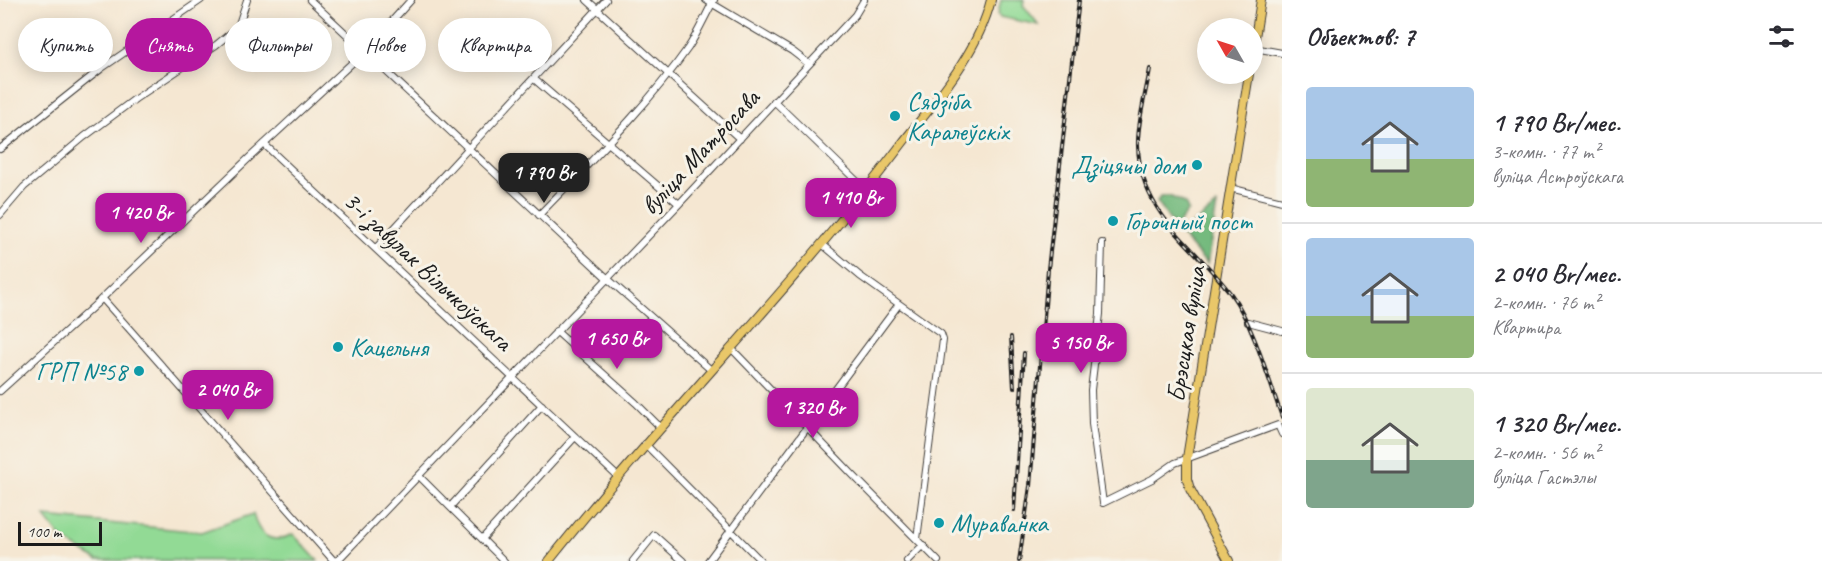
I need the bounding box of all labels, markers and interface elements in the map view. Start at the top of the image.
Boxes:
chip: Купить [18,18,113,72]
chip: Снять [125,18,213,72]
chip: Фильтры [225,18,332,72]
chip: Новое [344,18,426,72]
chip: Квартира [438,18,552,72]
north arrow [1197,18,1263,84]
map controls [1197,18,1263,84]
text: Объектов: 7 [1306,20,1415,53]
icon: filters [1765,20,1798,53]
street label: вуліца Матросава [633,81,768,222]
place label: Сядзіба Каралеўскіх [907,85,1011,148]
text: 1 790 Br/мес. [1492,106,1620,139]
marker: Сядзіба Каралеўскіх [888,109,902,123]
icon: home [1354,111,1426,183]
text: 3-комн. · 77 m² [1492,139,1600,164]
place label: Дзіцячы дом [1071,149,1187,183]
pin: 1 790 Br [482,153,606,204]
marker: Дзіцячы дом [1190,158,1204,172]
text: 1 790 Br [512,160,576,185]
text: вуліца Астроўскага [1492,164,1623,189]
pin: 1 410 Br [789,178,913,229]
street label: 3-і завулак Вільчкоўскага [336,184,521,360]
text: 1 410 Br [819,185,883,210]
pin: 1 420 Br [79,193,203,244]
text: 1 420 Br [109,200,173,225]
place label: Горочный пост [1125,205,1254,238]
marker: Горочный пост [1106,214,1120,228]
text: 2 040 Br/мес. [1492,257,1621,290]
street label: Брэсцкая вуліца [1159,262,1213,404]
icon: home [1354,262,1426,334]
text: 2-комн. · 76 m² [1492,290,1600,315]
text: Квартира [1492,315,1560,340]
pin: 1 650 Br [555,319,679,370]
pin: 5 150 Br [1019,323,1143,374]
text: 1 650 Br [585,326,649,351]
text: 5 150 Br [1050,330,1112,355]
place label: Кацельня [350,331,430,364]
marker: Кацельня [331,340,345,354]
place label: ГРП №58 [36,355,129,388]
marker: ГРП №58 [132,364,146,378]
pin: 2 040 Br [166,370,290,421]
text: 2 040 Br [196,377,260,402]
pin: 1 320 Br [751,388,875,439]
text: 1 320 Br [781,395,845,420]
text: 1 320 Br/мес. [1492,407,1621,440]
icon: home [1354,412,1426,484]
text: 2-комн. · 56 m² [1492,440,1600,465]
text: вуліца Гастэлы [1492,465,1595,490]
place label: Мураванка [951,507,1049,540]
marker: Мураванка [932,516,946,530]
scale bar [18,519,102,546]
text: 100 m [27,522,61,542]

